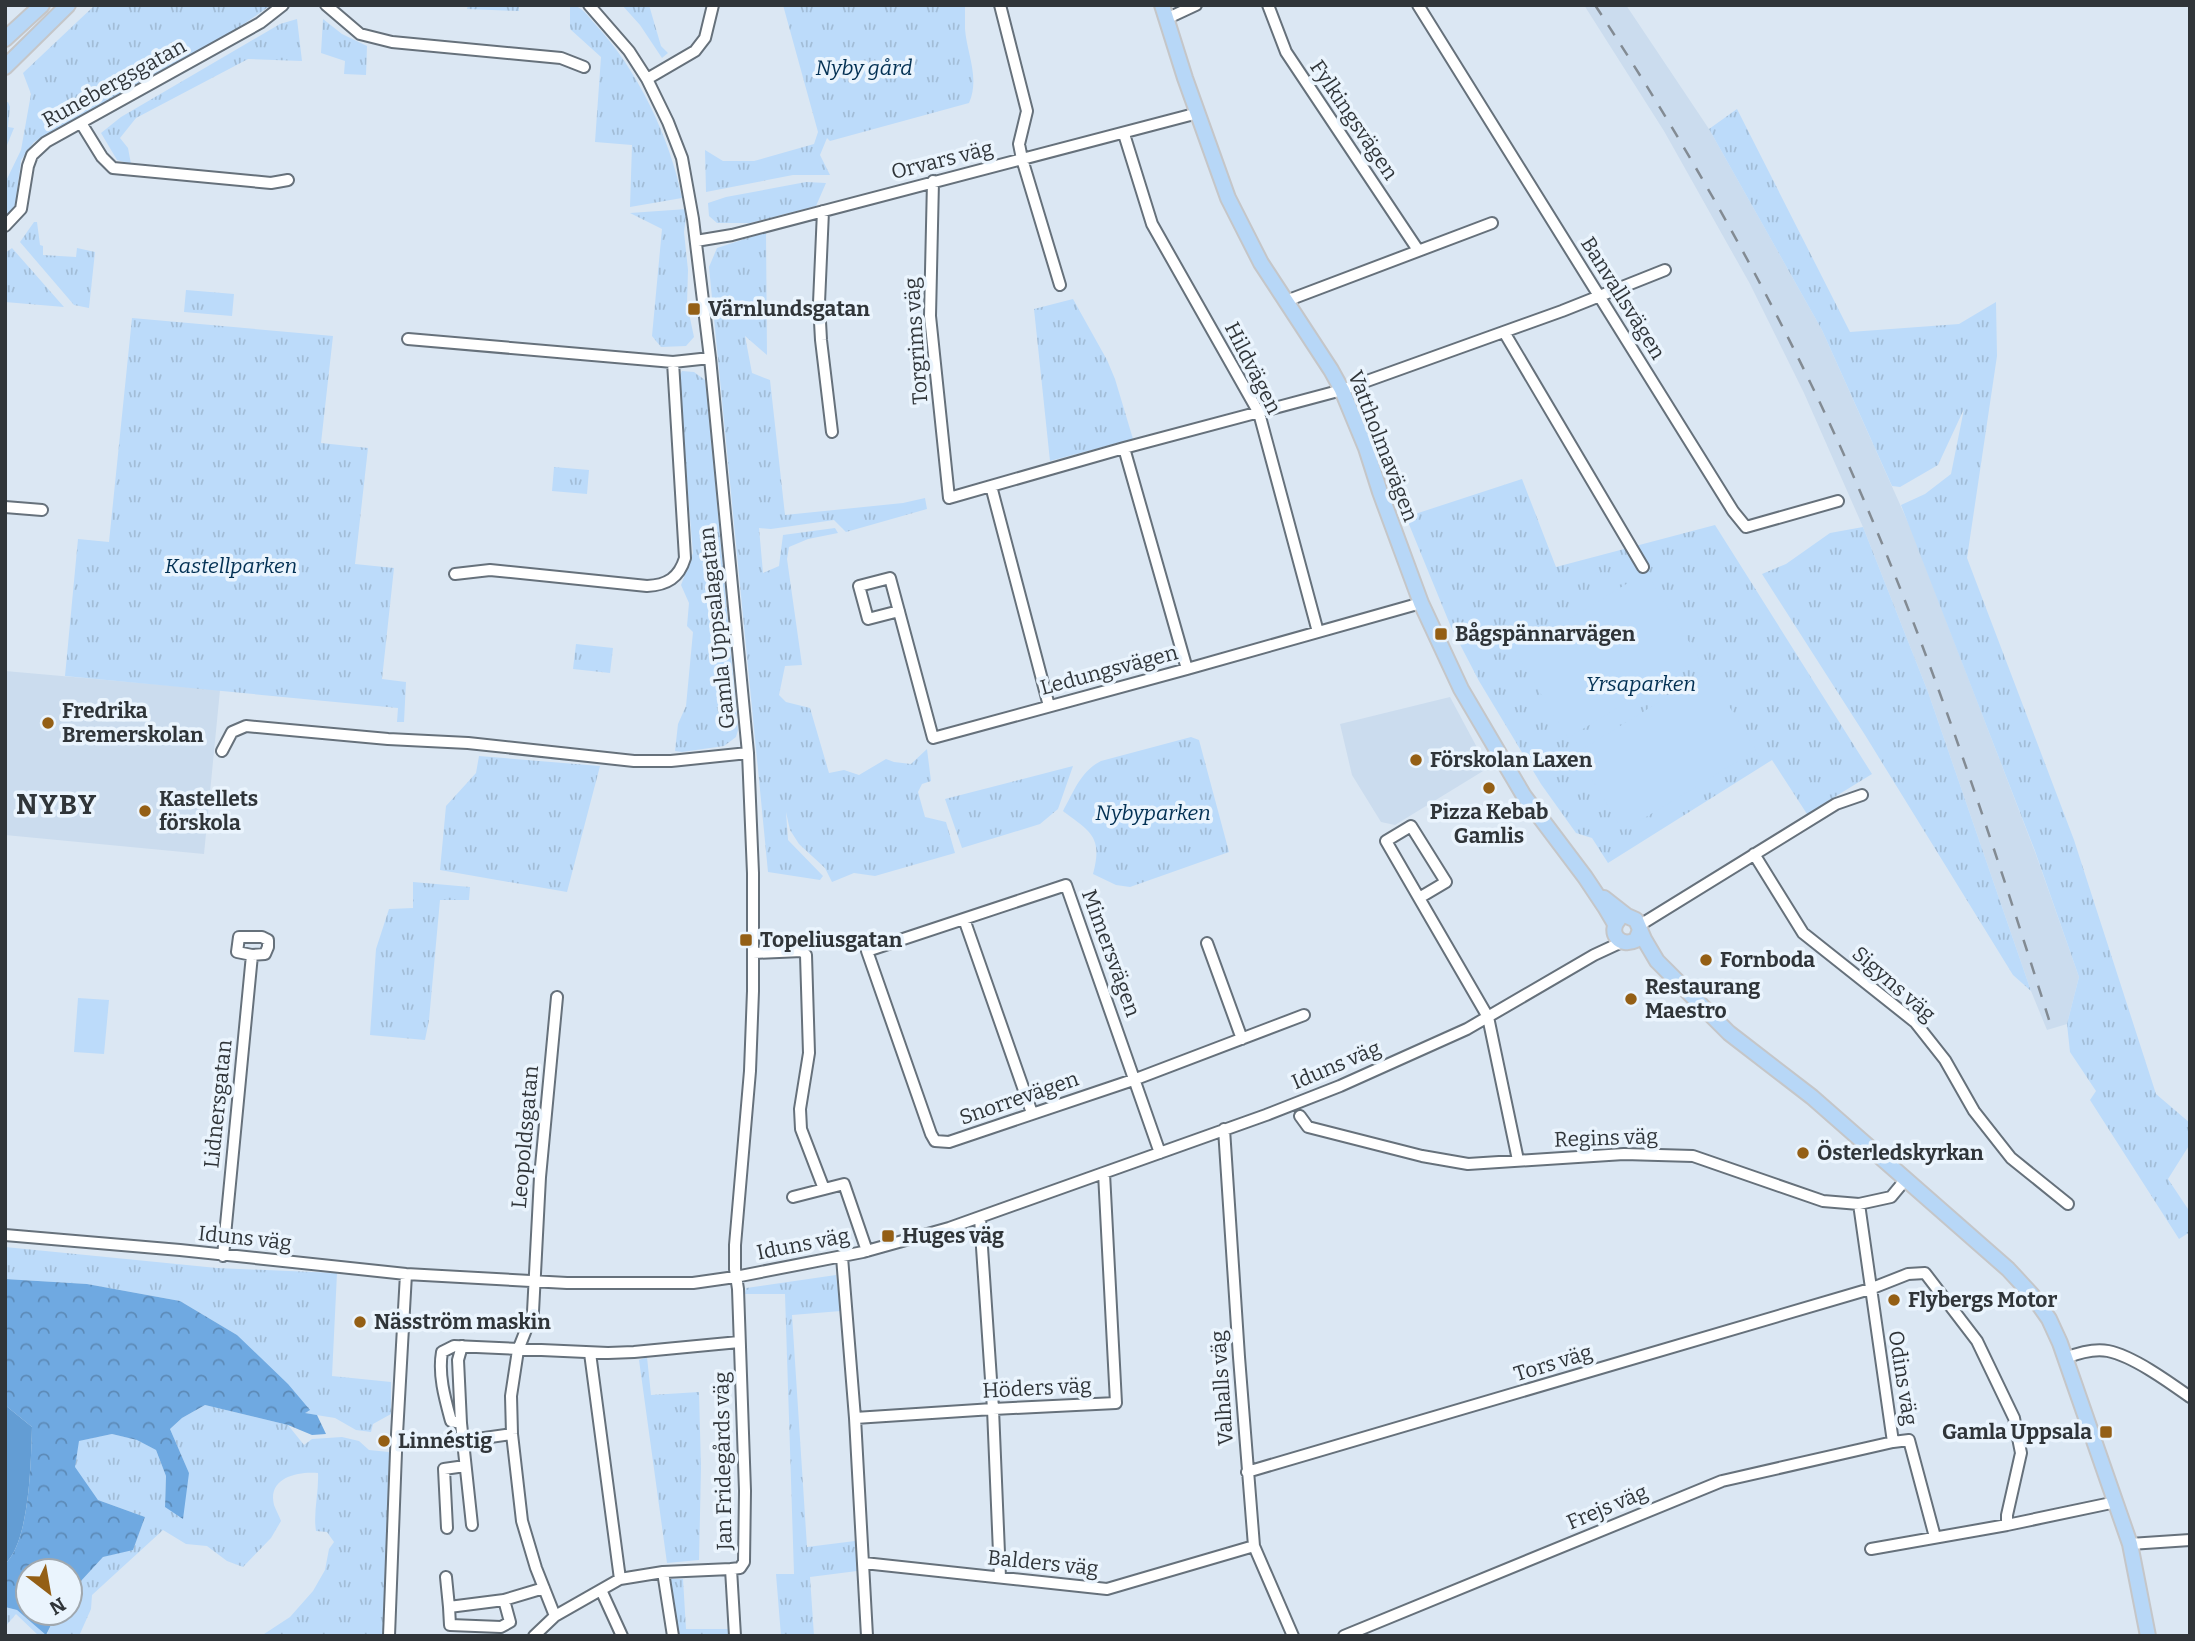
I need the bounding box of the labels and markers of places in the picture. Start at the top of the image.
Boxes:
place label: Värnlundsgatan [708,296,870,322]
marker: Värnlundsgatan [686,301,702,317]
place label: Bågspännarvägen [1455,621,1636,647]
marker: Bågspännarvägen [1433,626,1449,642]
place label: Fredrika Bremerskolan [62,698,204,748]
marker: Fredrika Bremerskolan [40,715,56,731]
place label: Förskolan Laxen [1430,747,1593,773]
marker: Förskolan Laxen [1408,752,1424,768]
marker: Pizza Kebab Gamlis [1481,780,1497,796]
place label: Kastellets förskola [159,786,258,836]
place label: Pizza Kebab Gamlis [1430,799,1548,849]
marker: Kastellets förskola [137,803,153,819]
place label: Topeliusgatan [760,927,903,953]
marker: Topeliusgatan [738,932,754,948]
place label: Fornboda [1720,947,1815,973]
marker: Fornboda [1698,952,1714,968]
place label: Restaurang Maestro [1645,974,1760,1024]
marker: Restaurang Maestro [1623,991,1639,1007]
place label: Österledskyrkan [1817,1139,1984,1166]
marker: Österledskyrkan [1795,1145,1811,1161]
place label: Huges väg [902,1223,1004,1249]
marker: Huges väg [880,1228,896,1244]
place label: Flybergs Motor [1908,1287,2057,1313]
marker: Flybergs Motor [1886,1292,1902,1308]
place label: Näsström maskin [374,1309,551,1335]
marker: Näsström maskin [352,1314,368,1330]
place label: Gamla Uppsala [1942,1419,2092,1445]
marker: Gamla Uppsala [2098,1424,2114,1440]
place label: Linnéstig [398,1428,492,1454]
marker: Linnéstig [376,1433,392,1449]

